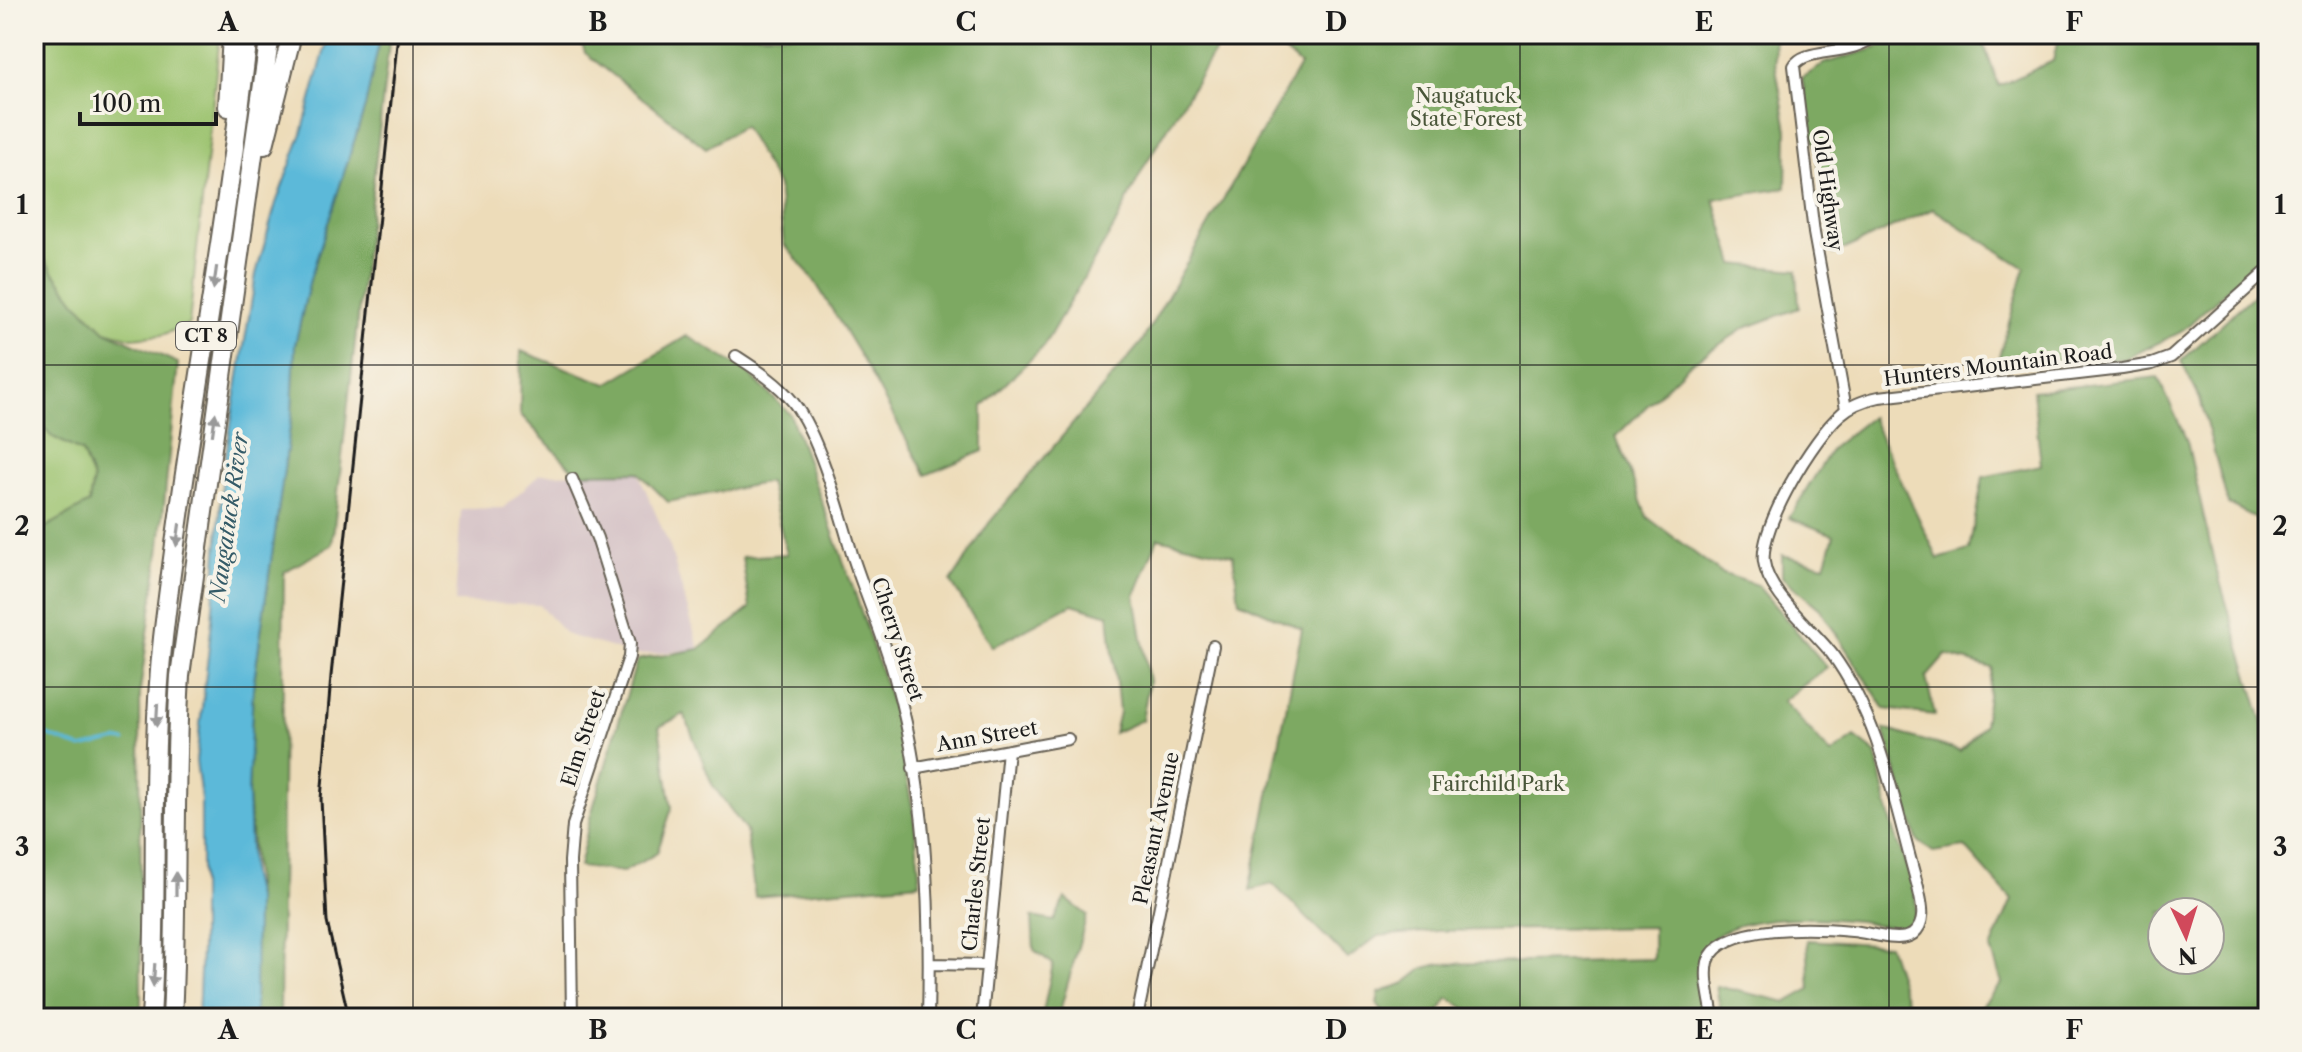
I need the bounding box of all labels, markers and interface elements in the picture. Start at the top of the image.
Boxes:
text: A [217,6,239,38]
text: B [588,6,608,38]
text: C [956,6,976,38]
text: D [1325,6,1347,38]
text: E [1695,6,1713,38]
text: F [2065,6,2083,38]
scale bar [80,76,216,126]
park label: Naugatuck State Forest [1410,84,1522,131]
text: 100 m [92,89,161,118]
street label: Old Highway [1808,128,1849,253]
text: 1 [16,189,28,221]
text: 1 [2274,189,2286,221]
one-way arrow [208,266,221,291]
road number: CT 8 [176,322,236,350]
street label: Hunters Mountain Road [1882,339,2114,391]
one-way arrow [208,411,221,436]
water label: Naugatuck River [203,429,254,605]
text: 2 [14,510,30,542]
text: 2 [2272,510,2288,542]
one-way arrow [171,523,184,548]
street label: Cherry Street [867,574,929,704]
street label: Elm Street [556,687,610,789]
one-way arrow [150,703,163,728]
street label: Ann Street [934,715,1039,757]
street label: Pleasant Avenue [1128,750,1184,906]
park label: Fairchild Park [1431,772,1566,796]
street label: Charles Street [957,816,995,952]
text: 3 [15,831,29,863]
text: 3 [2273,831,2287,863]
one-way arrow [170,871,182,896]
north arrow [2146,896,2226,976]
text: N [2177,941,2198,970]
one-way arrow [147,963,160,988]
text: A [217,1014,239,1046]
text: B [588,1014,608,1046]
text: C [956,1014,976,1046]
text: D [1325,1014,1347,1046]
text: E [1695,1014,1713,1046]
text: F [2065,1014,2083,1046]

